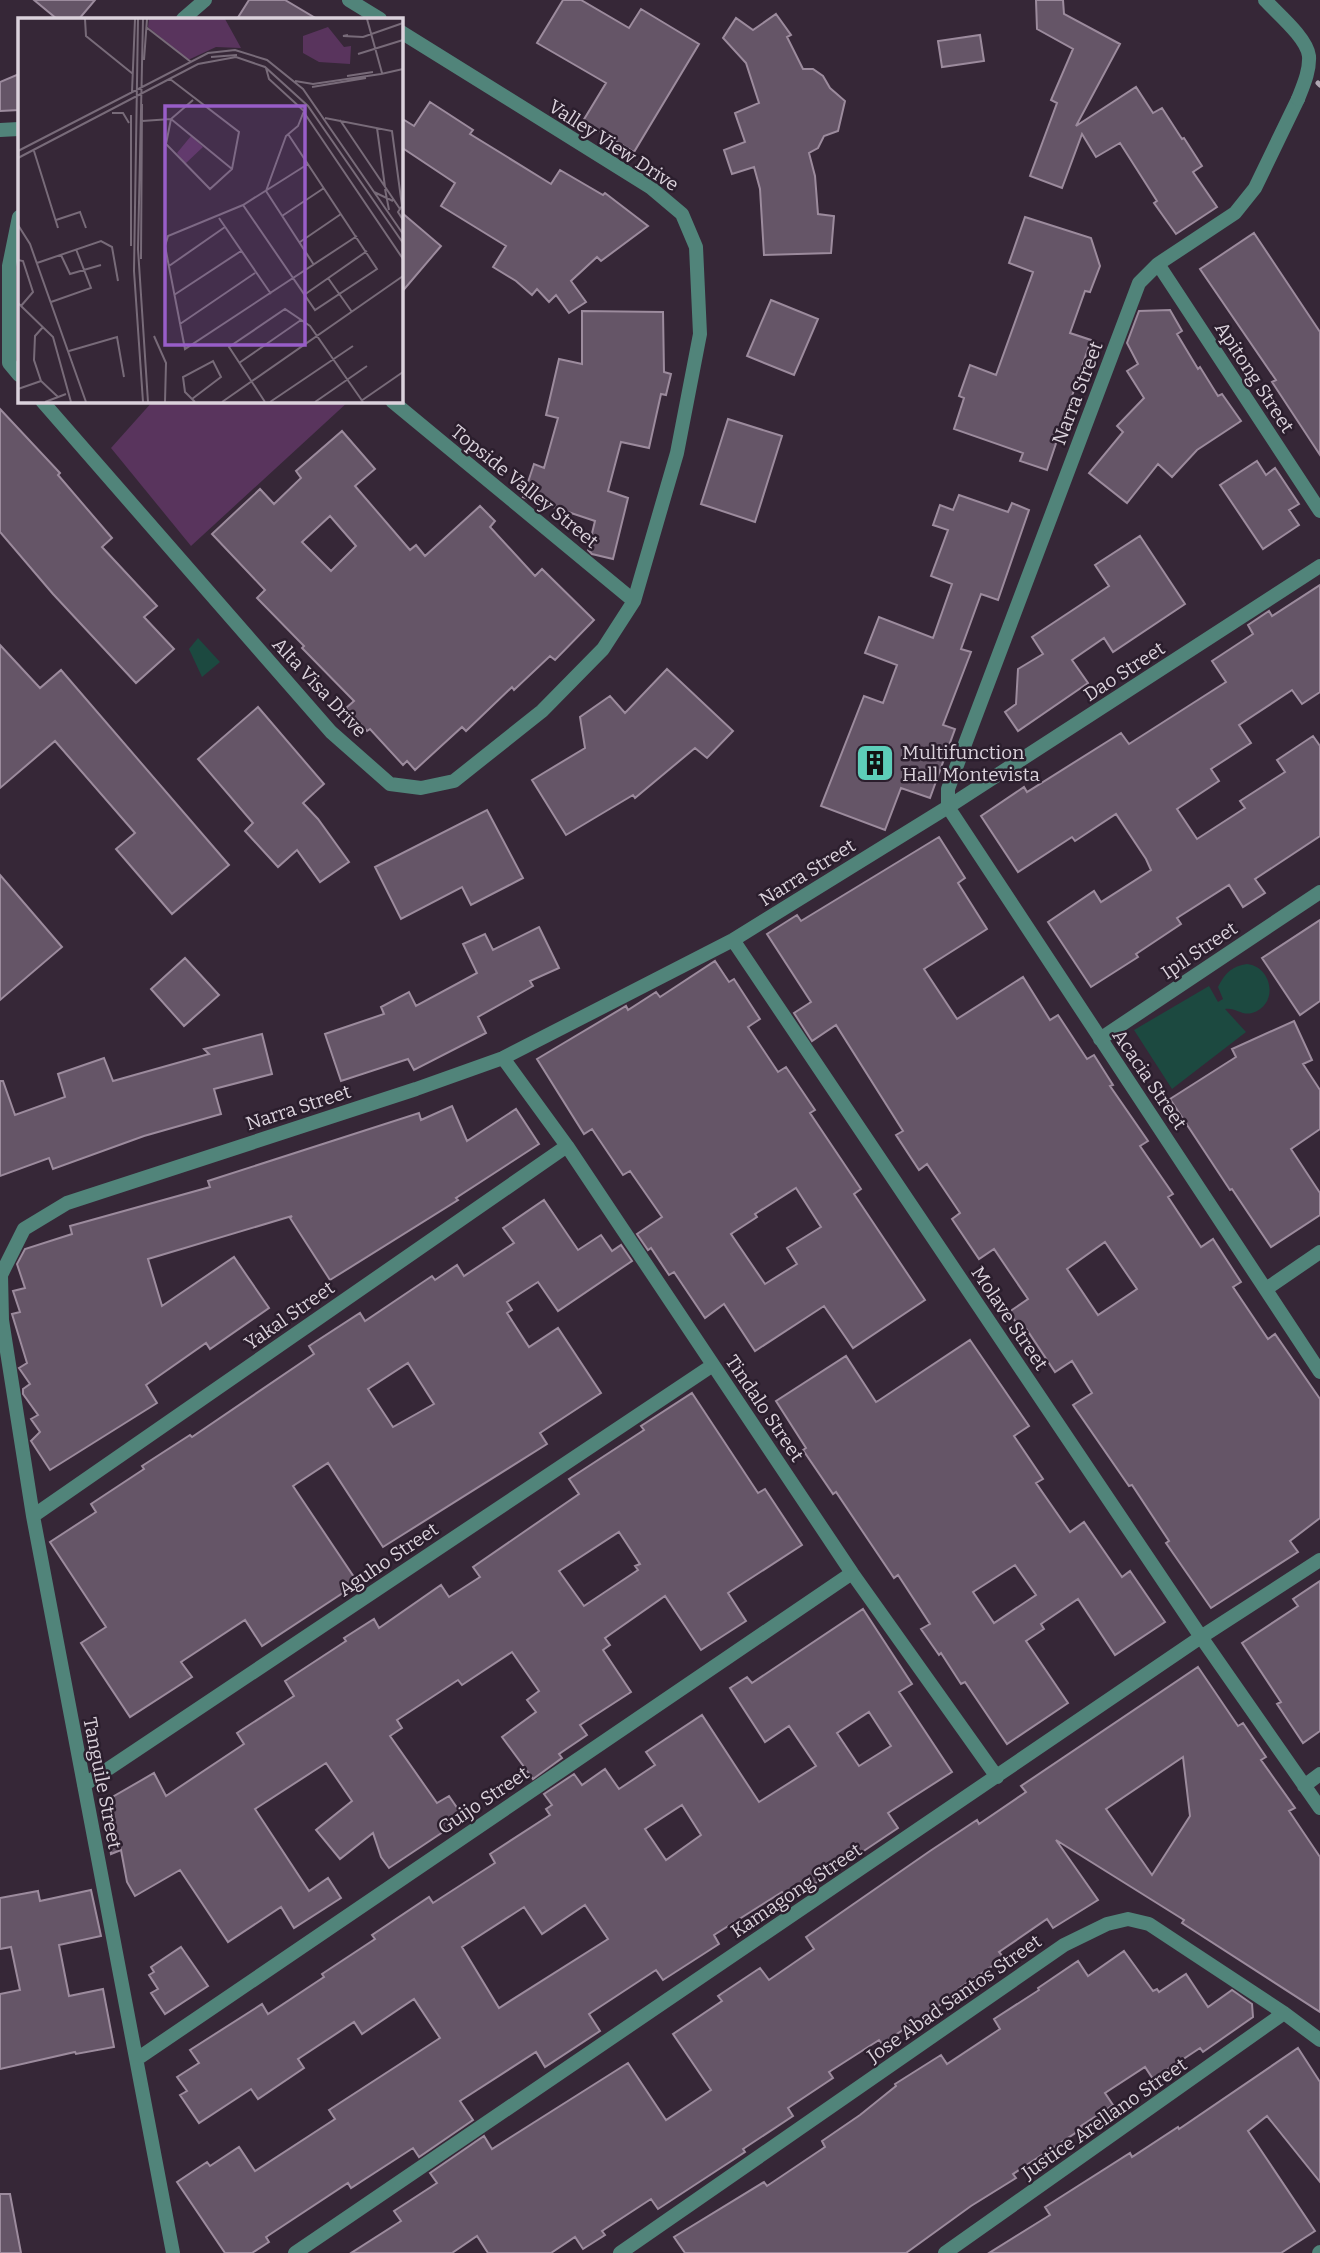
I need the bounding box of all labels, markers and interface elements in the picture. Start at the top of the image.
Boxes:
inset map [18,18,402,402]
street label: Valley View Drive [544,95,683,196]
street label: Apitong Street [1210,317,1299,437]
street label: Narra Street [1047,338,1108,448]
street label: Topside Valley Street [446,420,603,553]
street label: Alta Visa Drive [268,633,372,742]
street label: Dao Street [1079,637,1169,706]
place label: Multifunction Hall Montevista [902,741,1040,786]
building icon: Multifunction Hall Montevista [854,742,896,784]
street label: Narra Street [755,834,860,911]
street label: Ipil Street [1157,917,1242,984]
street label: Acacia Street [1108,1025,1192,1134]
street label: Narra Street [243,1080,354,1135]
street label: Molave Street [966,1262,1053,1375]
street label: Yakal Street [240,1276,339,1355]
street label: Tindalo Street [720,1351,809,1466]
street label: Aguho Street [334,1518,443,1601]
street label: Tanguile Street [78,1715,127,1851]
street label: Guijo Street [433,1762,533,1839]
street label: Kamagong Street [726,1838,866,1943]
street label: Jose Abad Santos Street [862,1929,1046,2068]
street label: Justice Arellano Street [1017,2053,1191,2185]

